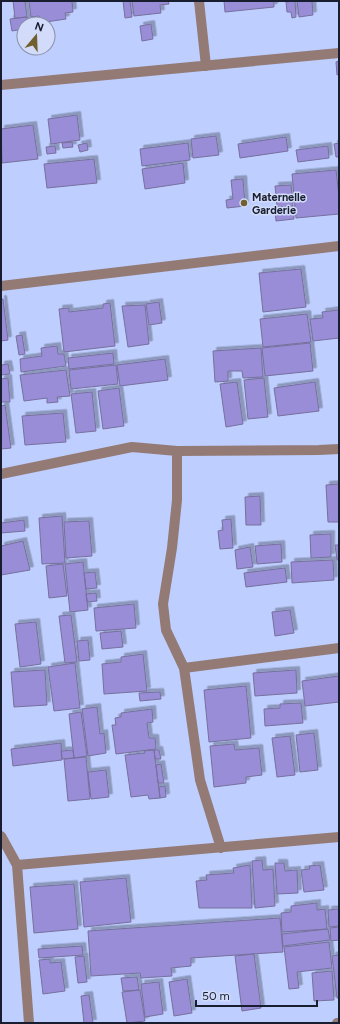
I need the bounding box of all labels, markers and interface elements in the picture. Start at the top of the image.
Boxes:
north arrow [16,16,56,56]
text: N [33,19,45,35]
place label: Maternelle Garderie [252,191,306,217]
marker: Maternelle Garderie [239,198,249,208]
scale bar [196,982,317,1008]
text: 50 m [202,989,230,1003]

